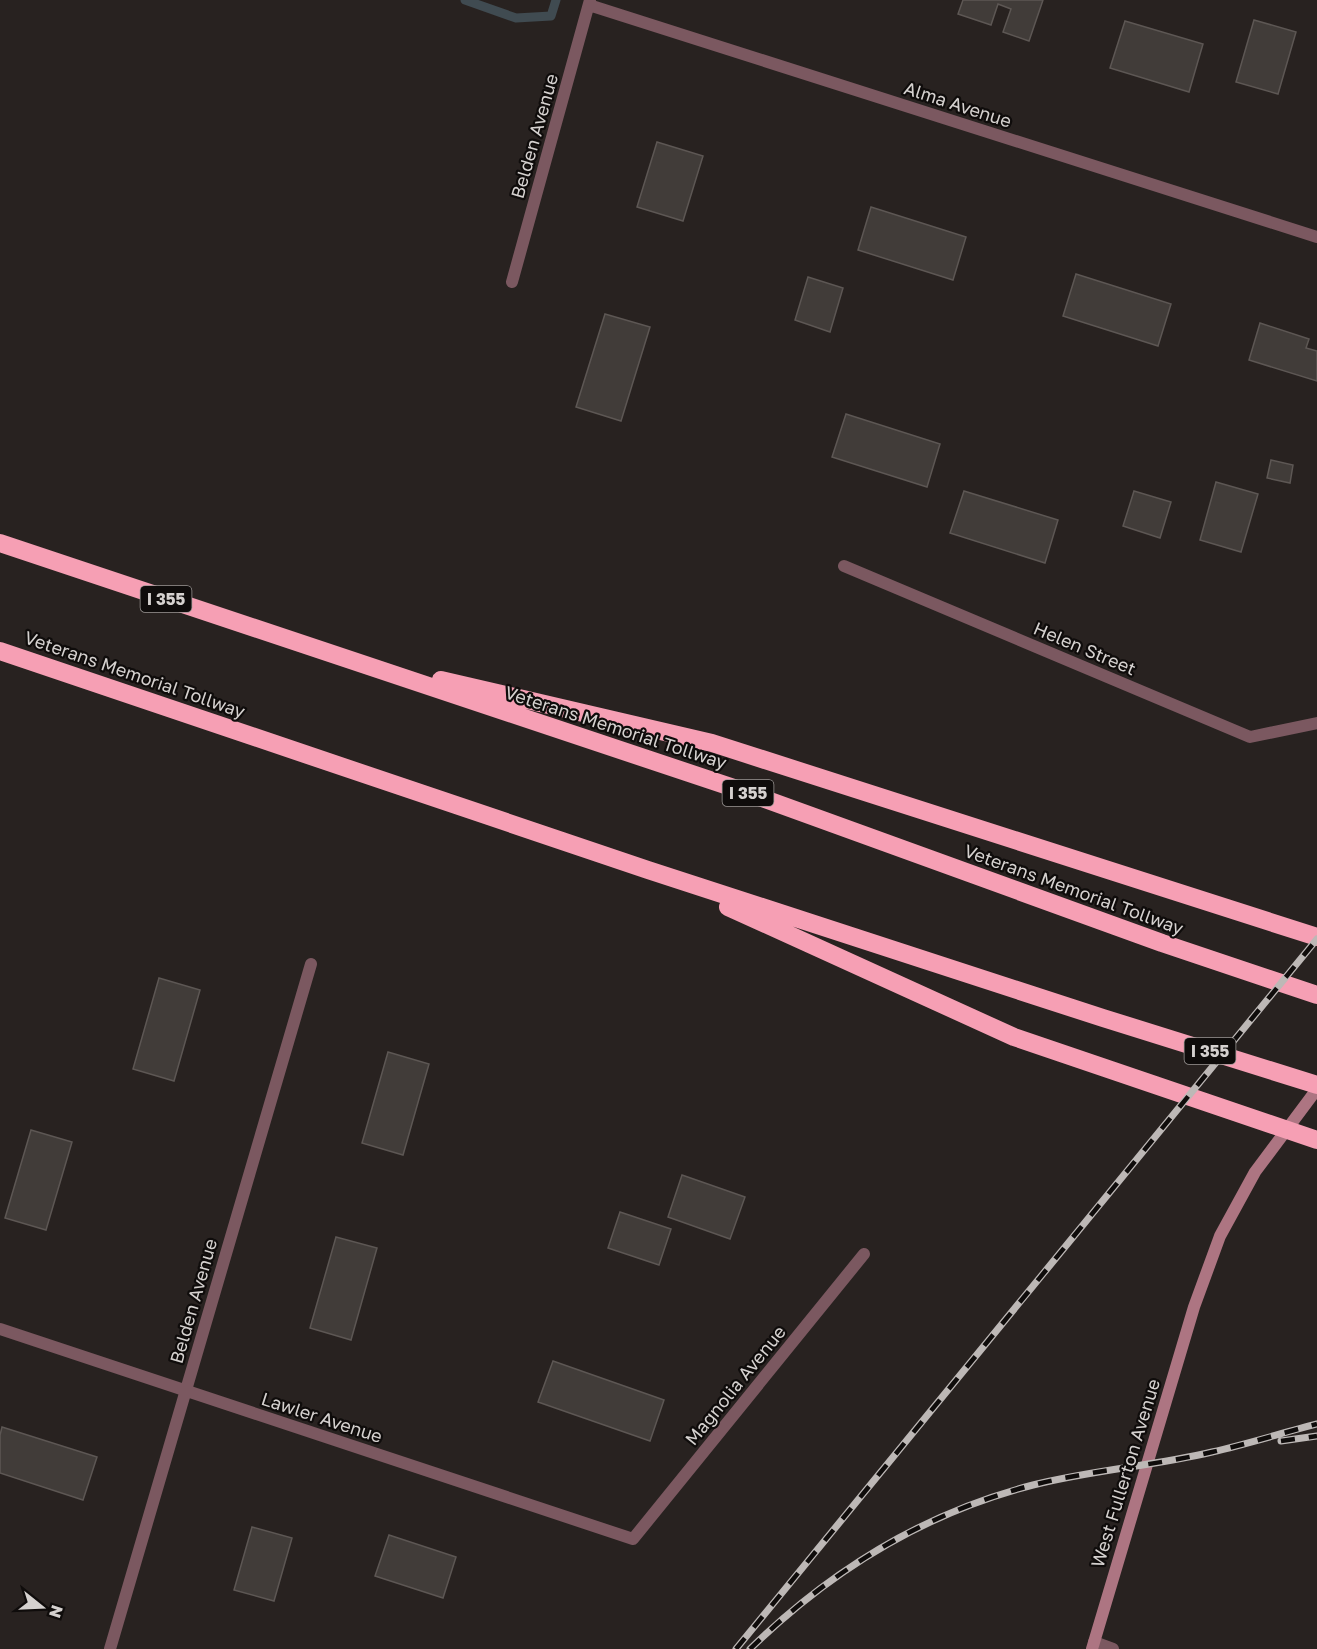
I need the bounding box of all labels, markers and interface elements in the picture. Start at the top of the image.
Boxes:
street label: Belden Avenue [506,71,562,201]
street label: Alma Avenue [902,76,1014,132]
road number: I 355 [140,586,192,612]
street label: Helen Street [1031,617,1139,679]
street label: Veterans Memorial Tollway [22,626,248,722]
street label: Veterans Memorial Tollway [502,681,730,773]
road number: I 355 [722,780,774,806]
street label: Veterans Memorial Tollway [961,839,1187,939]
road number: I 355 [1184,1038,1236,1064]
street label: Belden Avenue [165,1236,221,1366]
street label: Magnolia Avenue [680,1321,790,1449]
street label: West Fullerton Avenue [1086,1376,1164,1570]
street label: Lawler Avenue [259,1387,385,1447]
north arrow [12,1577,72,1637]
text: N [45,1603,68,1621]

